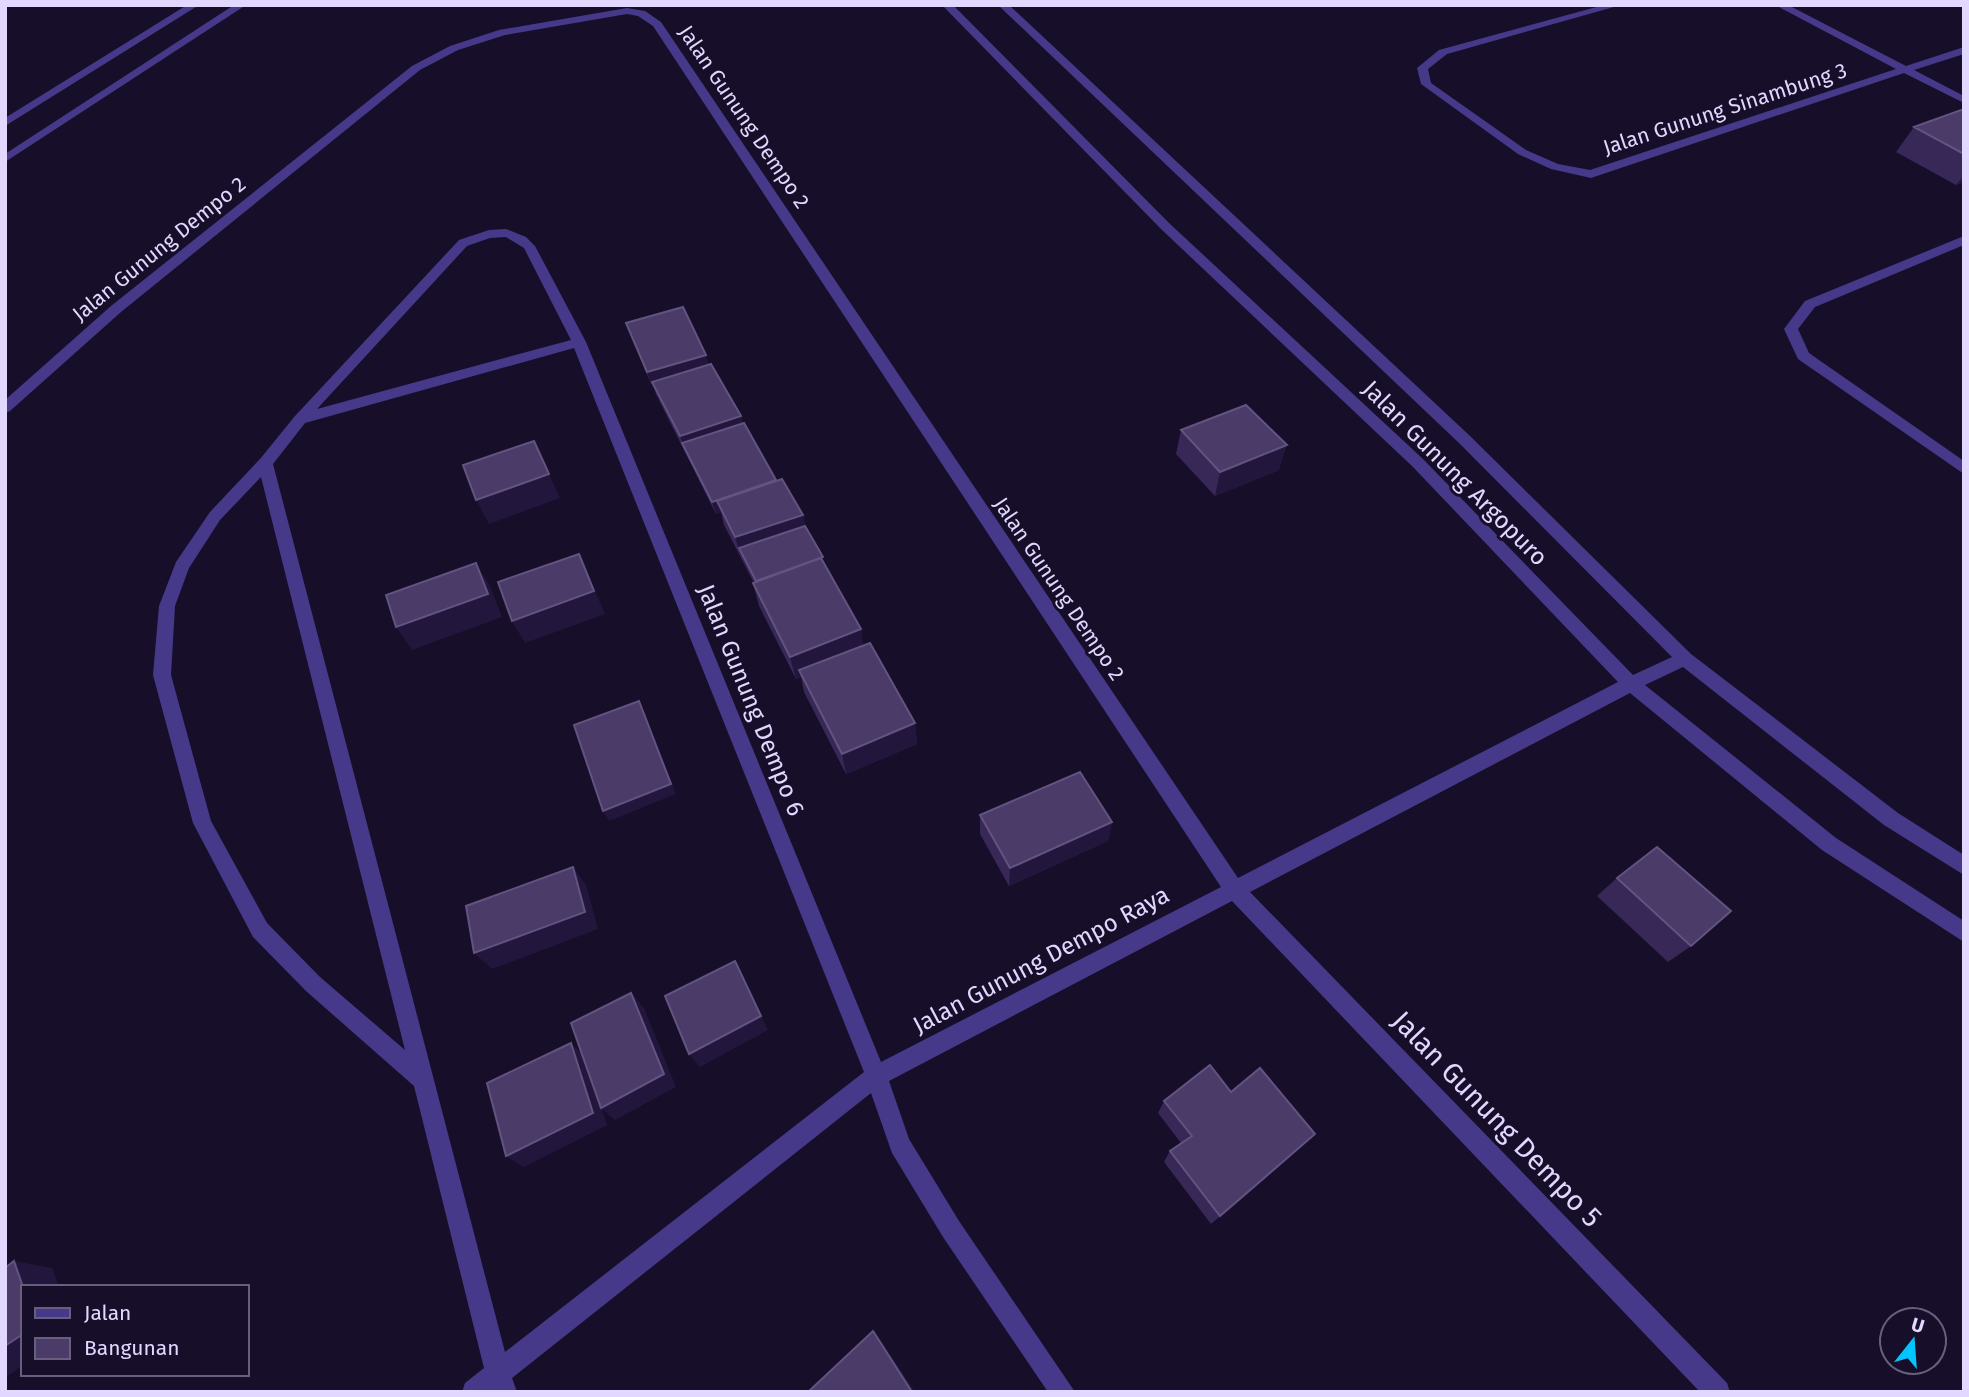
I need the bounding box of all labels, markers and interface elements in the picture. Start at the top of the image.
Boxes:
street label: Jalan Gunung Dempo 2 [673,20,815,214]
street label: Jalan Gunung Sinambung 3 [1600,57,1850,161]
street label: Jalan Gunung Dempo 2 [67,171,251,327]
street label: Jalan Gunung Argopuro [1357,375,1553,571]
street label: Jalan Gunung Dempo 2 [988,492,1130,686]
street label: Jalan Gunung Dempo 6 [692,580,810,820]
street label: Jalan Gunung Dempo Raya [908,881,1174,1039]
street label: Jalan Gunung Dempo 5 [1385,1004,1609,1234]
legend [21,1285,248,1376]
text: Jalan [84,1300,131,1326]
north arrow [1878,1306,1948,1376]
text: U [1909,1312,1927,1338]
text: Bangunan [84,1335,179,1361]

